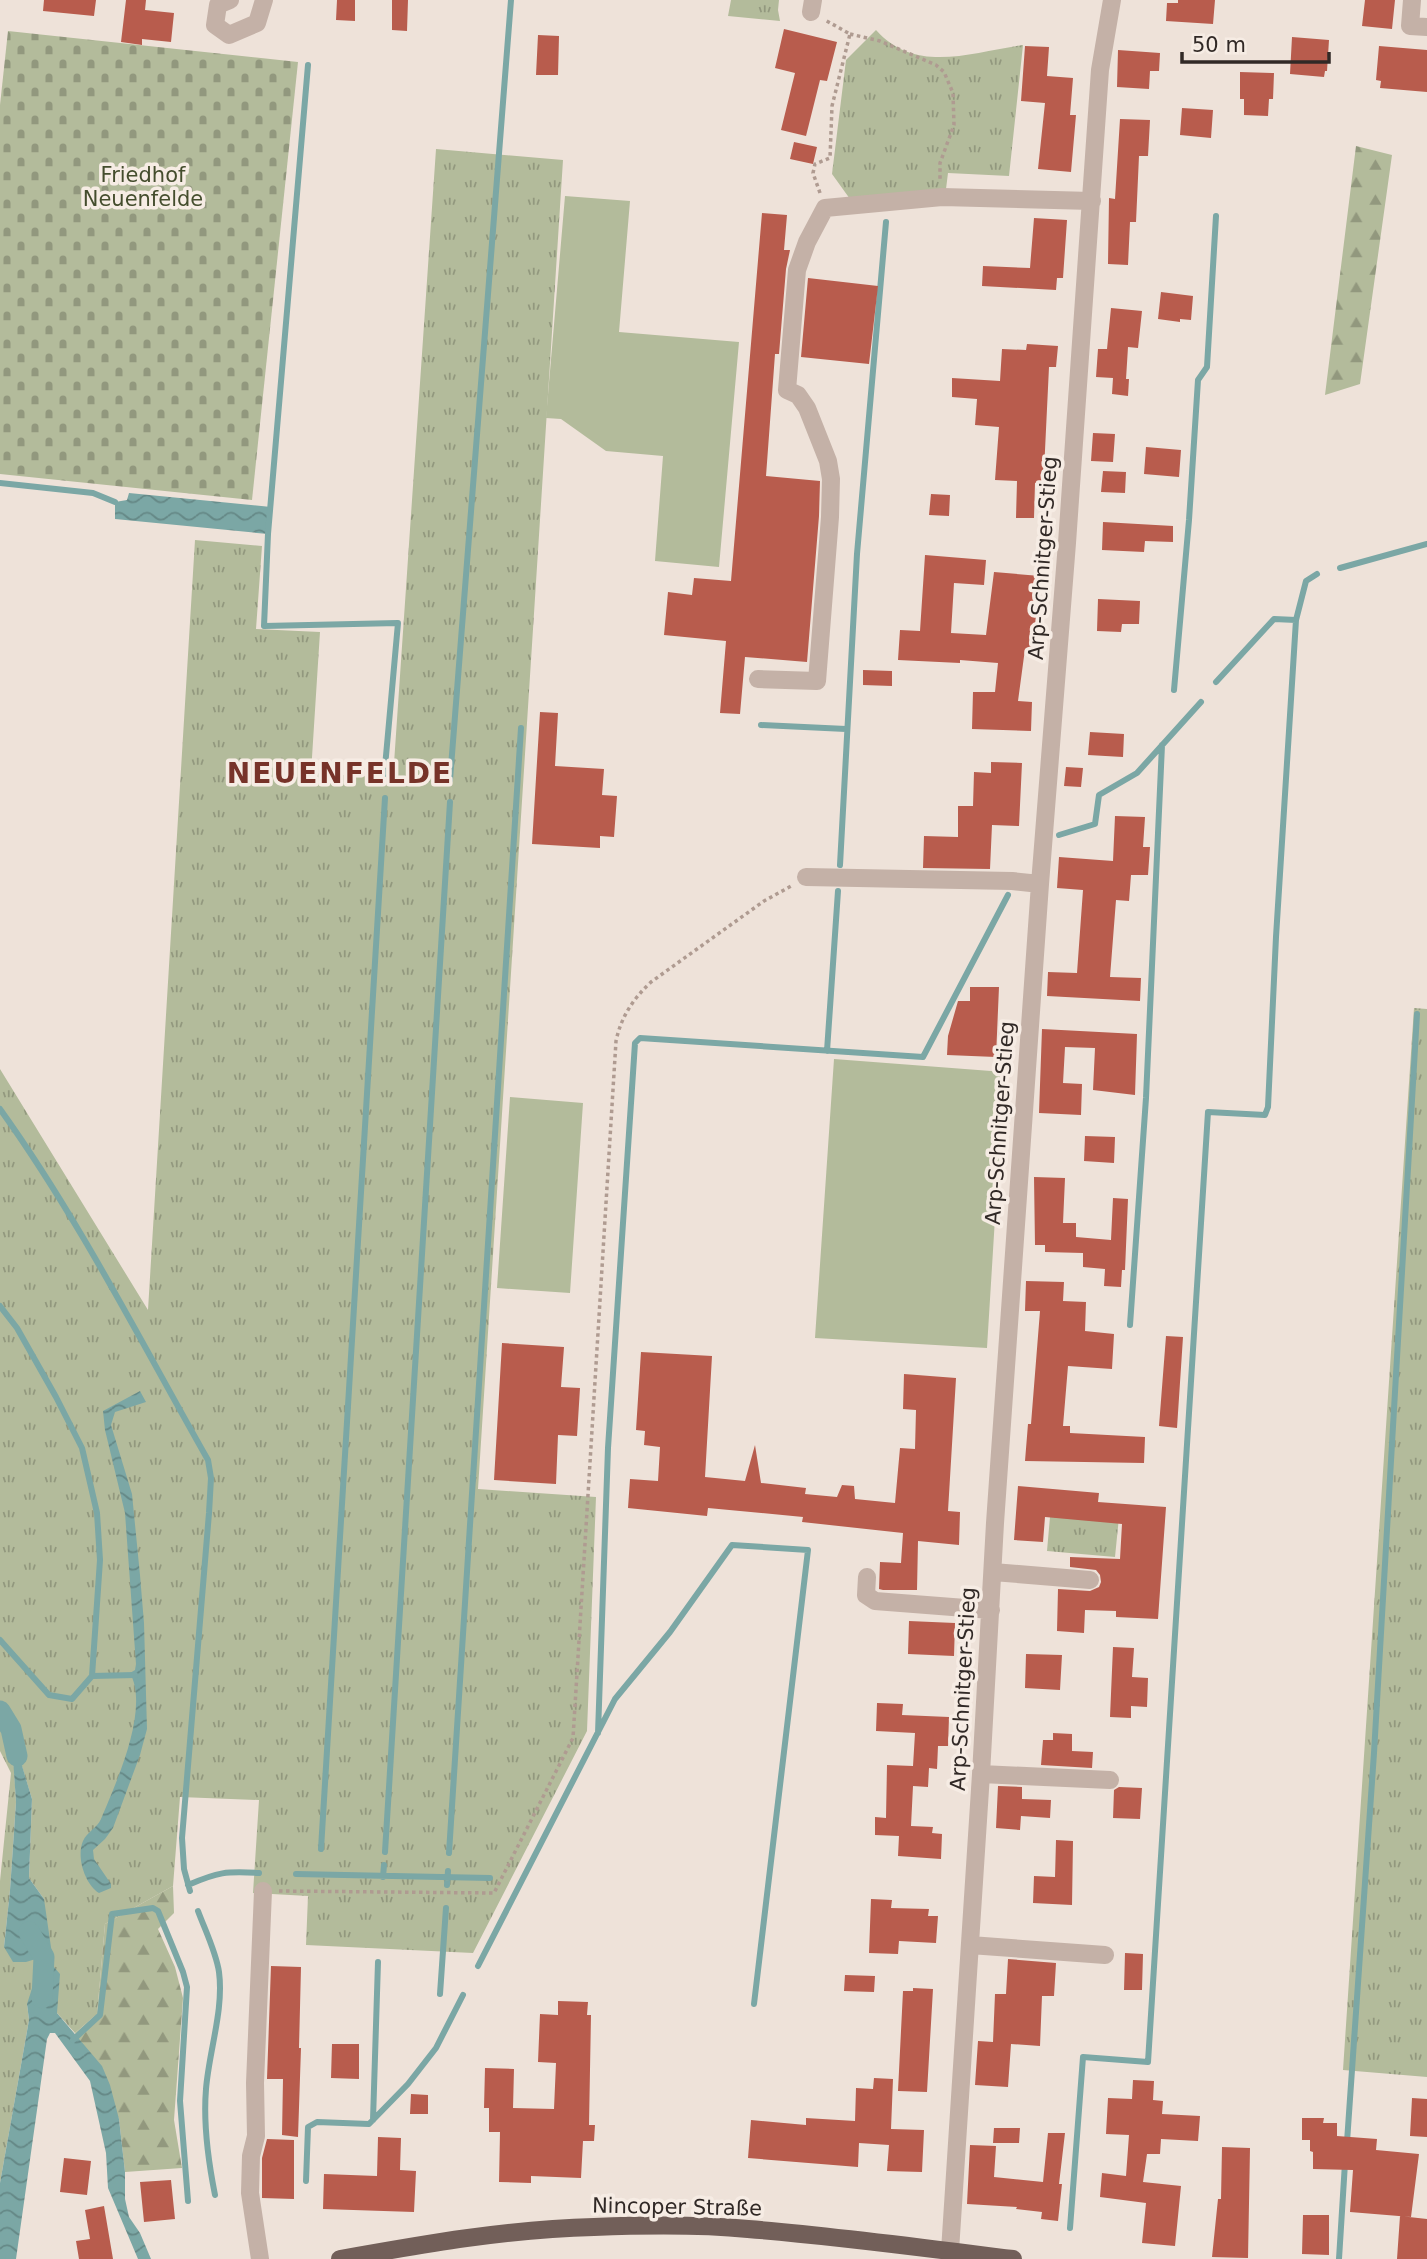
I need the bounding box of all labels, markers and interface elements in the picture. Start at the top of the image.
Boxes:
scale bar [1182,21,1329,65]
text: 50 m [1192,33,1246,57]
park label: Friedhof Neuenfelde [83,163,203,211]
street label: Arp-Schnitger-Stieg [1024,455,1062,661]
district label: NEUENFELDE [227,757,453,790]
street label: Arp-Schnitger-Stieg [981,1020,1019,1226]
street label: Arp-Schnitger-Stieg [946,1586,980,1792]
street label: Nincoper Straße [592,2194,762,2220]

